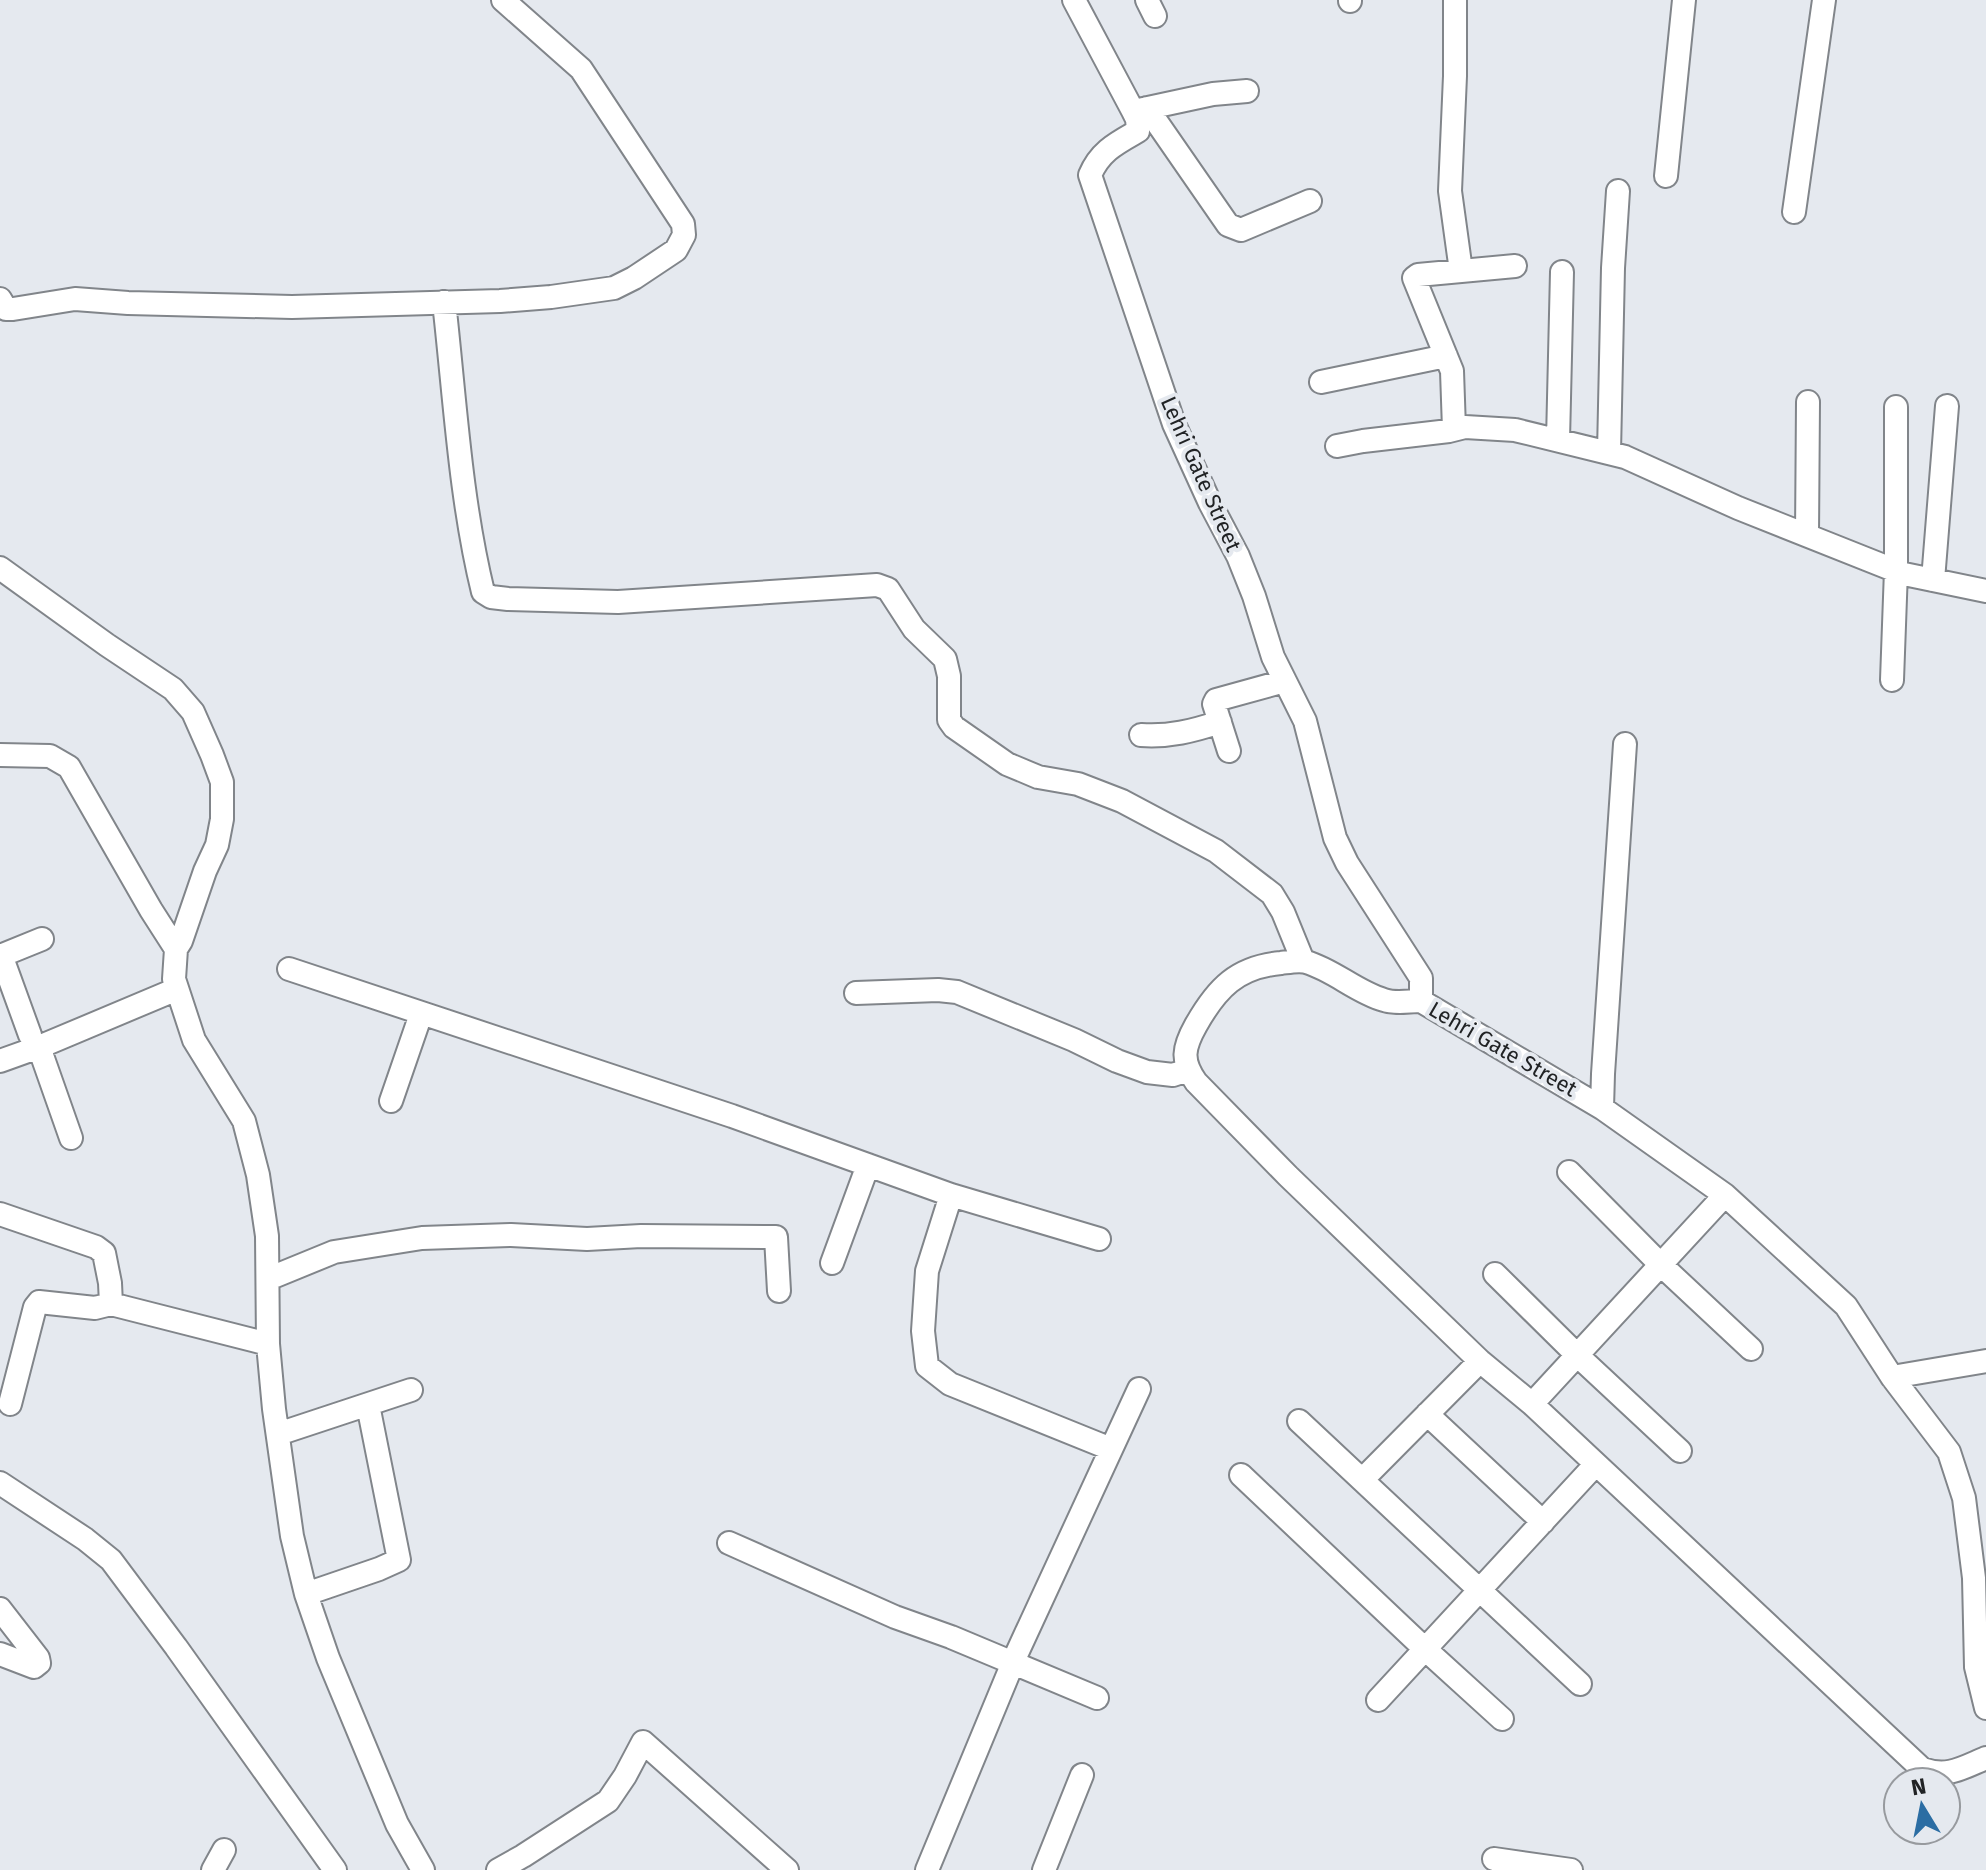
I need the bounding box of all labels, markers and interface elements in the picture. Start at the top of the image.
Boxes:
street label: Lehri Gate Street [1155,392,1247,556]
street label: Lehri Gate Street [1424,996,1582,1102]
north arrow [1882,1766,1962,1846]
text: N [1909,1772,1928,1801]

